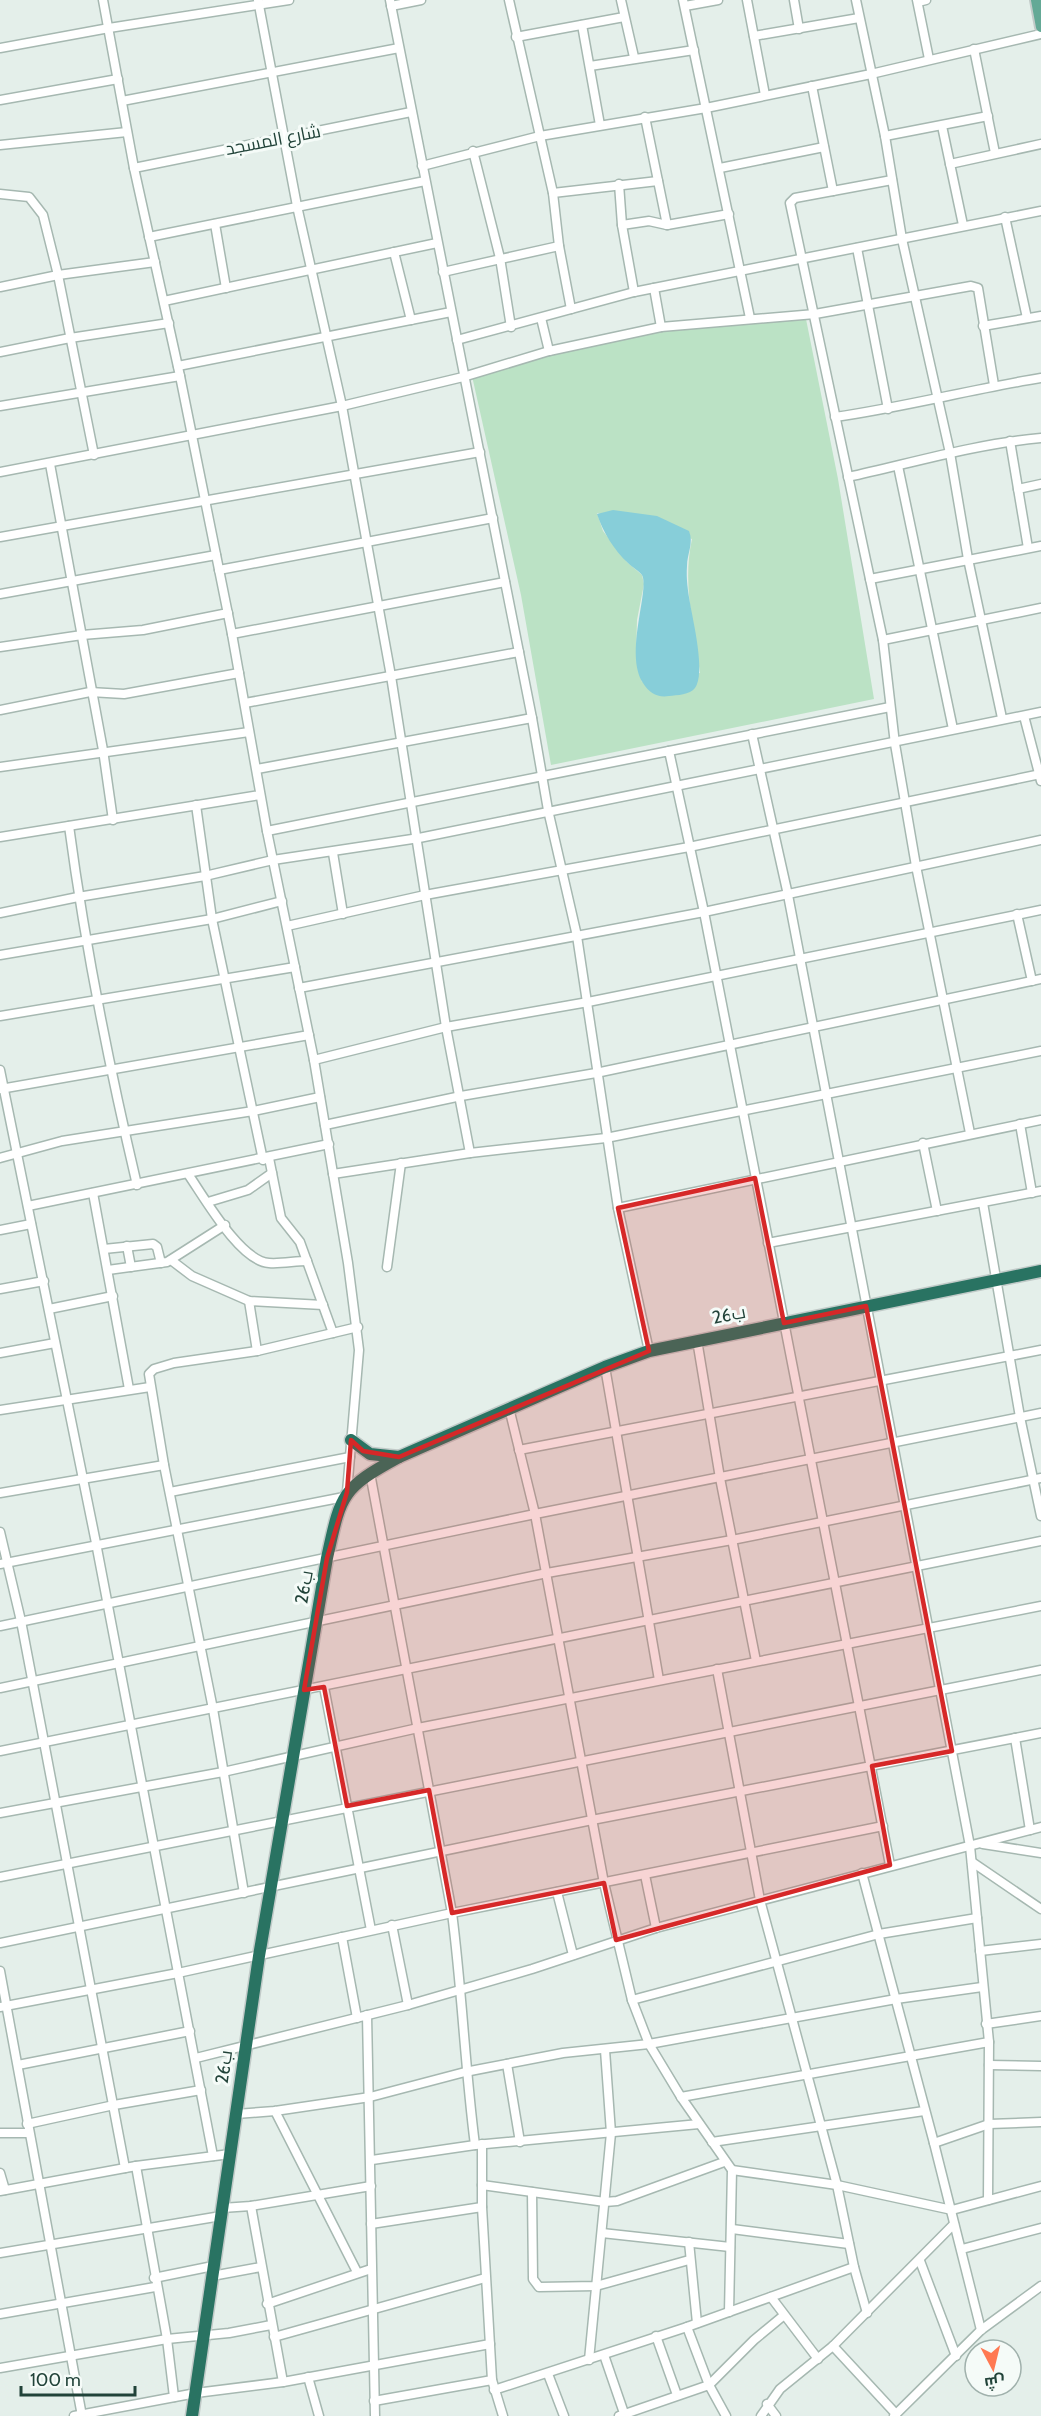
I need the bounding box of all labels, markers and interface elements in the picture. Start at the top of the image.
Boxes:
street label: شارع المسجد [223,120,323,161]
street label: 26ب [710,1301,748,1329]
street label: 26ب [290,1568,318,1606]
street label: 26ب [211,2049,237,2085]
north arrow [963,2338,1023,2398]
scale bar [21,2359,135,2397]
text: 100 m [30,2369,81,2391]
text: ش [983,2372,1006,2393]

